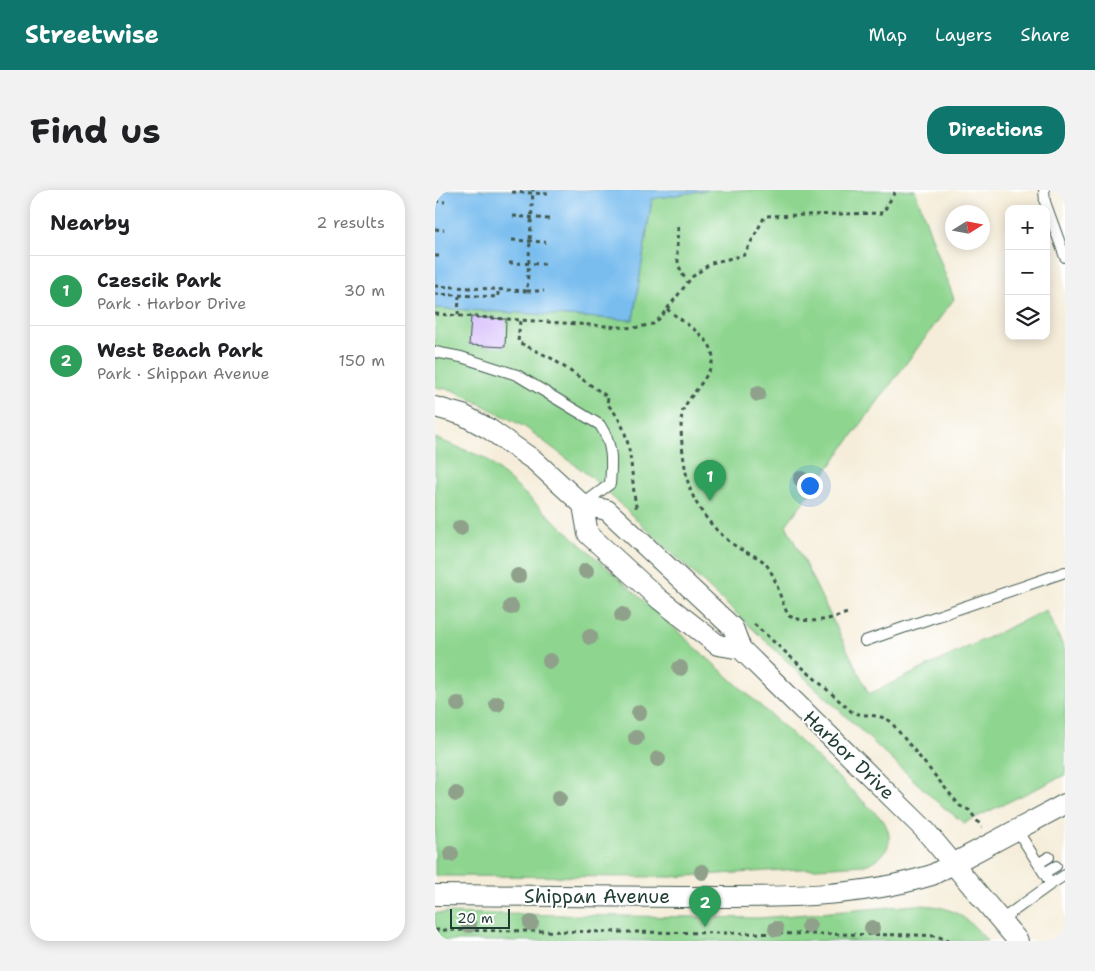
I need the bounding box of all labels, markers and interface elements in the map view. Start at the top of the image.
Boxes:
text: Streetwise [25,19,159,51]
text: Map [869,23,907,47]
text: Layers [935,23,992,47]
text: Share [1020,23,1070,47]
button: Directions [927,106,1065,154]
text: Find us [30,107,161,154]
north arrow [945,205,990,250]
map controls [1005,205,1050,340]
button: + [1005,205,1050,250]
text: Nearby [50,209,130,237]
text: 2 results [316,212,385,233]
button: − [1005,250,1050,295]
text: Czescik Park [97,268,222,293]
text: 1 [62,280,70,301]
text: 30 m [344,280,385,301]
text: Park · Harbor Drive [97,293,246,314]
button: layers [1005,295,1050,340]
text: West Beach Park [97,338,263,363]
text: 2 [60,350,72,371]
text: 150 m [338,350,385,371]
text: Park · Shippan Avenue [97,363,270,384]
pin: 1 [694,460,726,501]
your location [797,473,823,499]
street label: Harbor Drive [798,705,900,805]
street label: Shippan Avenue [524,884,670,909]
pin: 2 [689,886,721,927]
scale bar [450,906,510,929]
text: 20 m [457,909,493,927]

